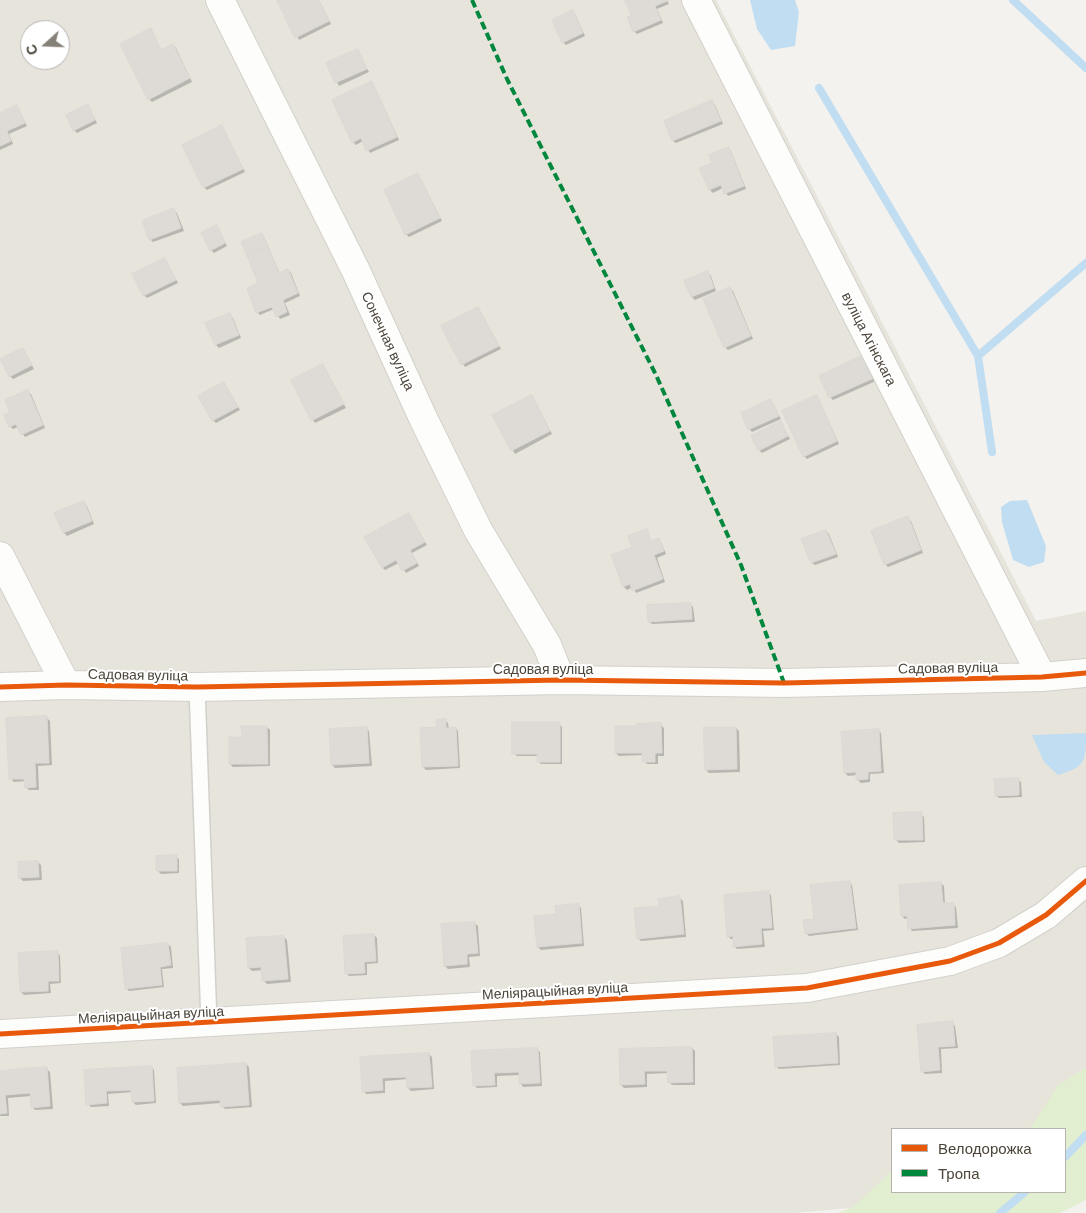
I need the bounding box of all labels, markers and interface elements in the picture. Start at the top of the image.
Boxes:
north arrow [20,20,70,70]
text: С [22,42,41,58]
street label: Сонечная вуліца [358,289,418,393]
street label: вуліца Агінскага [838,289,900,389]
street label: Садовая вуліца [898,659,998,677]
street label: Садовая вуліца [493,661,593,677]
street label: Садовая вуліца [88,666,188,684]
street label: Меліярацыйная вуліца [482,979,628,1003]
street label: Меліярацыйная вуліца [78,1003,224,1027]
legend [891,1128,1066,1193]
text: Велодорожка [938,1139,1032,1157]
text: Тропа [938,1164,979,1182]

